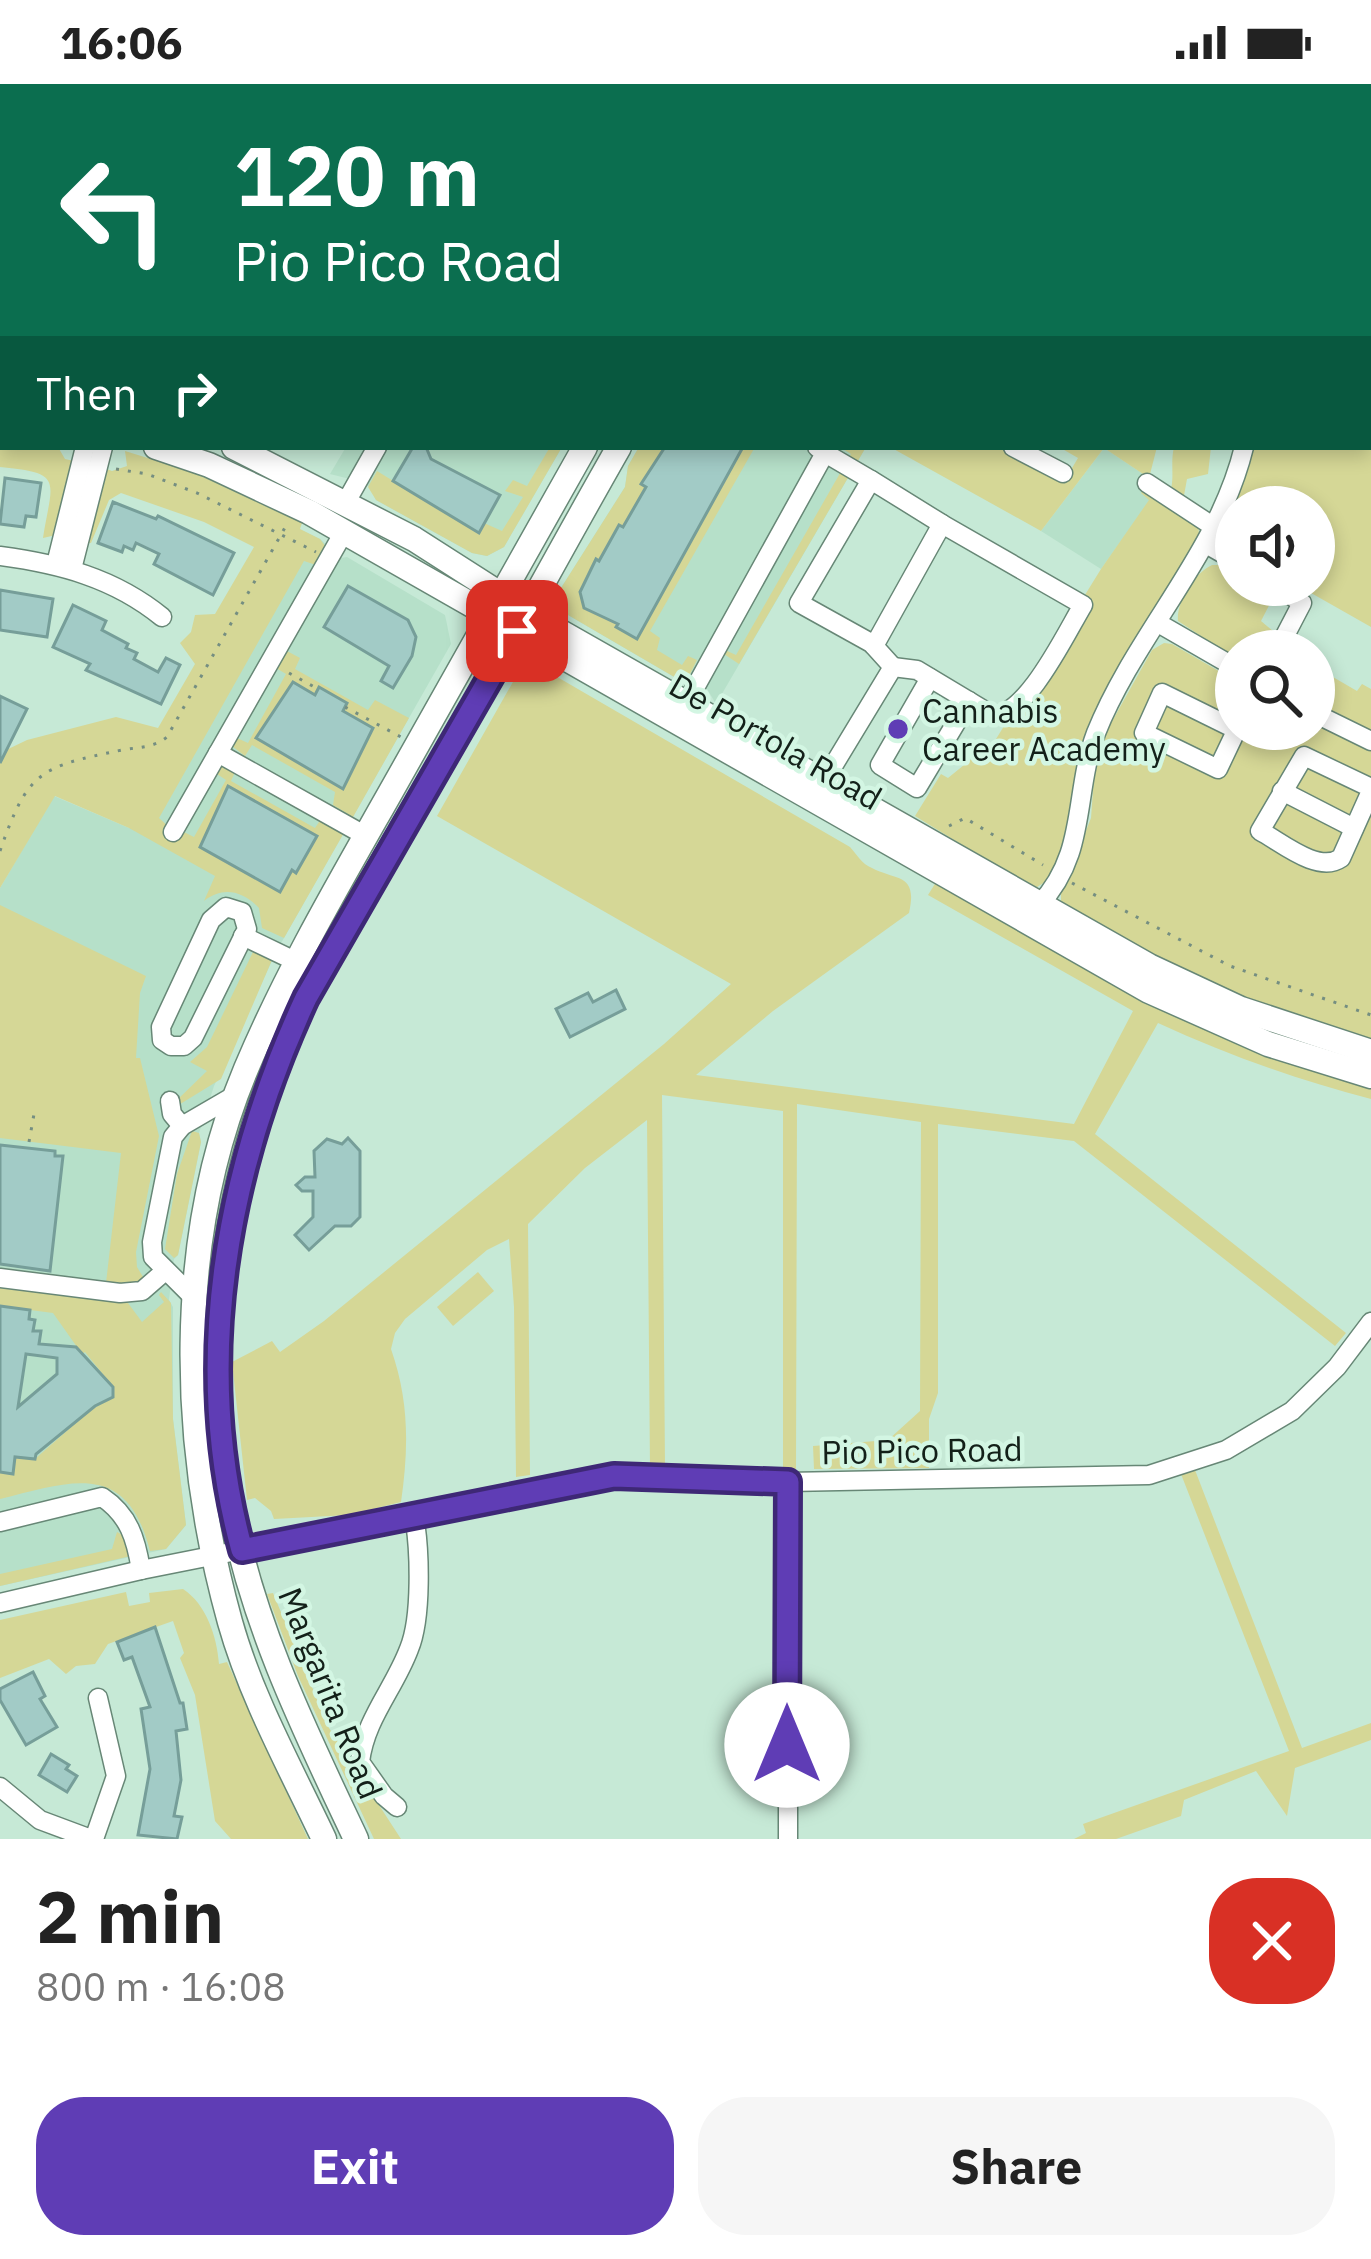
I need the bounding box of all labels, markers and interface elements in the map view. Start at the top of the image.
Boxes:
text: 16:06 [60,13,183,71]
text: 120 m [234,120,480,229]
icon: left [36,132,192,288]
text: Pio Pico Road [234,226,563,296]
icon: right [162,360,228,426]
text: Then [36,364,138,422]
map controls [1215,486,1335,750]
button: sound [1215,486,1335,606]
pin [466,580,568,682]
icon: arrive [484,598,550,664]
button: search [1215,630,1335,750]
street label: De Portola Road [662,663,890,819]
place label: Cannabis Career Academy [922,689,1166,770]
marker: Cannabis Career Academy [885,716,911,742]
street label: Pio Pico Road [821,1427,1023,1473]
street label: Margarita Road [269,1581,393,1805]
position arrow [724,1682,850,1808]
text: 2 min [36,1869,224,1963]
button: close [1209,1878,1335,2004]
text: 800 m · 16:08 [36,1961,286,2012]
button: Exit [36,2097,674,2235]
button: Share [698,2097,1335,2235]

